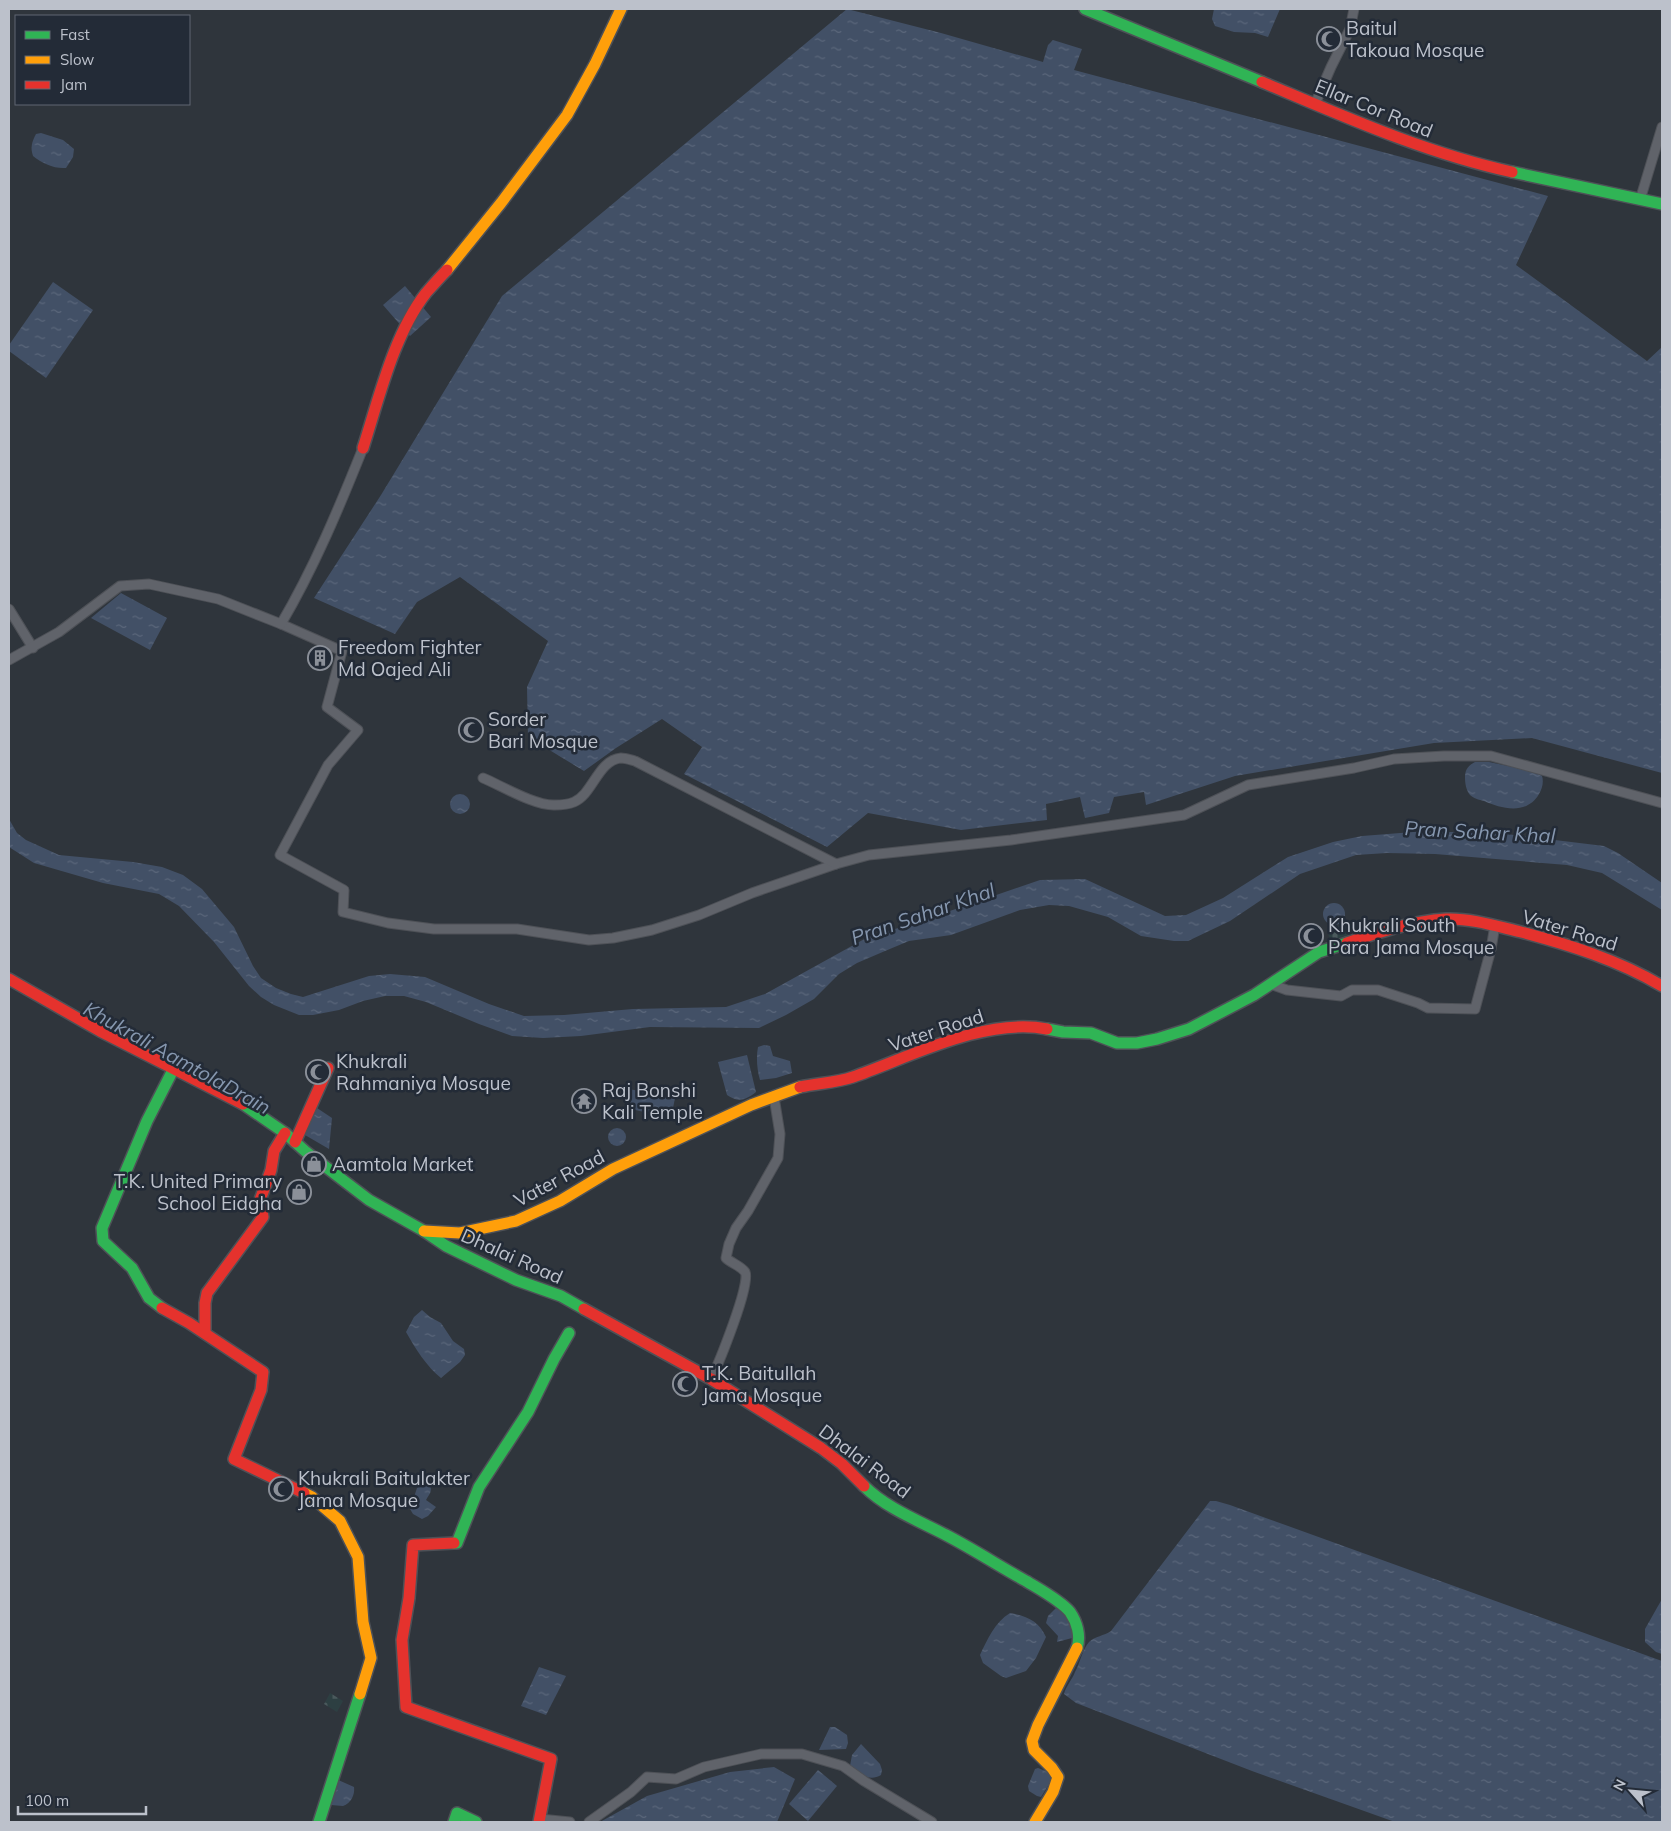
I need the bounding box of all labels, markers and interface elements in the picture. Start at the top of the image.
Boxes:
legend [15,15,190,105]
place label: Baitul Takoua Mosque [1346,16,1484,62]
text: Fast [60,25,90,44]
mosque icon: Baitul Takoua Mosque [1316,26,1342,52]
text: Slow [60,50,94,69]
street label: Ellar Cor Road [1312,73,1436,143]
text: Jam [60,75,87,94]
place label: Freedom Fighter Md Oajed Ali [338,635,482,681]
building icon: Freedom Fighter Md Oajed Ali [307,645,333,671]
place label: Sorder Bari Mosque [488,707,598,753]
mosque icon: Sorder Bari Mosque [458,717,484,743]
water label: Pran Sahar Khal [1404,815,1556,848]
water label: Pran Sahar Khal [847,877,998,950]
street label: Vater Road [1519,904,1621,956]
place label: Khukrali South Para Jama Mosque [1328,913,1494,959]
mosque icon: Khukrali South Para Jama Mosque [1298,923,1324,949]
water label: Khukrali AamtolaDrain [79,996,275,1119]
street label: Vater Road [885,1003,987,1057]
place label: Khukrali Rahmaniya Mosque [336,1049,511,1095]
mosque icon: Khukrali Rahmaniya Mosque [305,1059,331,1085]
place label: Raj Bonshi Kali Temple [602,1078,703,1124]
temple icon: Raj Bonshi Kali Temple [571,1088,597,1114]
street label: Vater Road [510,1144,608,1212]
shop icon: Aamtola Market [301,1151,327,1177]
place label: Aamtola Market [332,1152,474,1176]
place label: T.K. United Primary School Eidgha [114,1169,282,1215]
shop icon: T.K. United Primary School Eidgha [286,1179,312,1205]
street label: Dhalai Road [457,1223,567,1289]
place label: T.K. Baitullah Jama Mosque [702,1361,822,1407]
mosque icon: T.K. Baitullah Jama Mosque [672,1371,698,1397]
street label: Dhalai Road [814,1419,916,1503]
place label: Khukrali Baitulakter Jama Mosque [298,1466,470,1512]
mosque icon: Khukrali Baitulakter Jama Mosque [268,1476,294,1502]
north arrow [1606,1766,1656,1816]
text: N [1609,1776,1630,1794]
scale bar [18,1784,145,1816]
text: 100 m [25,1791,69,1810]

